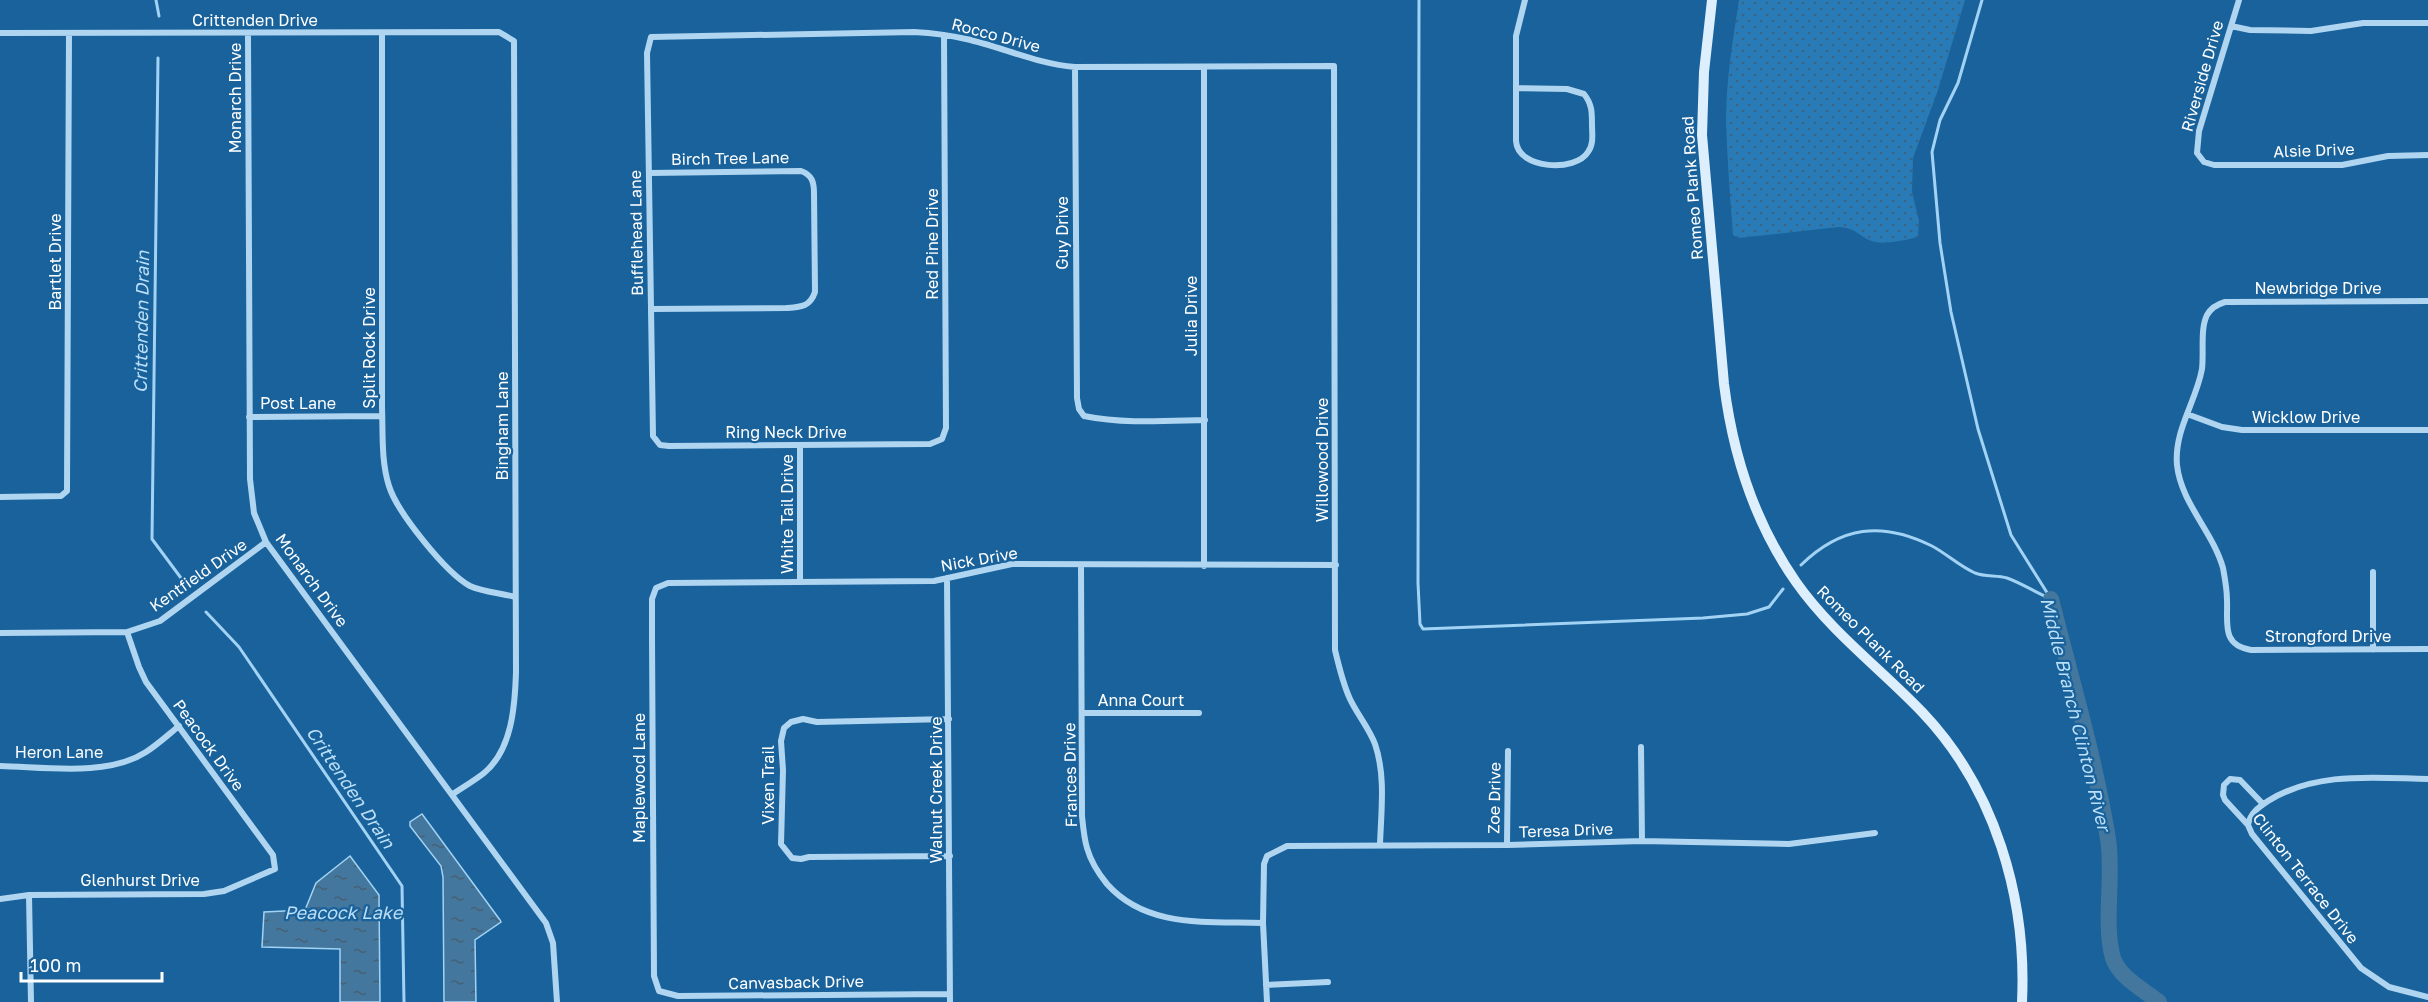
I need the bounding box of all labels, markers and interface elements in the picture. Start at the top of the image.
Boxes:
street label: Crittenden Drive [192,10,318,30]
street label: Rocco Drive [949,14,1043,56]
street label: Riverside Drive [2177,18,2227,134]
street label: Monarch Drive [225,43,245,153]
street label: Romeo Plank Road [1677,115,1707,261]
street label: Alsie Drive [2273,139,2355,161]
street label: Birch Tree Lane [671,147,789,169]
street label: Bufflehead Lane [625,170,647,296]
street label: Red Pine Drive [922,188,942,300]
street label: Guy Drive [1052,196,1072,270]
street label: Bartlet Drive [45,213,65,311]
water label: Crittenden Drain [129,250,153,393]
street label: Julia Drive [1181,276,1201,356]
street label: Newbridge Drive [2254,278,2382,298]
street label: Split Rock Drive [359,287,379,409]
street label: Bingham Lane [492,371,512,481]
street label: Post Lane [260,393,336,413]
street label: Willowood Drive [1312,398,1332,522]
street label: Wicklow Drive [2252,407,2360,427]
street label: Ring Neck Drive [725,422,847,442]
street label: White Tail Drive [777,454,797,574]
street label: Monarch Drive [271,529,353,631]
street label: Kentfield Drive [146,534,250,616]
street label: Nick Drive [939,542,1019,576]
street label: Romeo Plank Road [1813,581,1929,697]
water label: Middle Branch Clinton River [2036,595,2116,836]
street label: Strongford Drive [2265,626,2391,646]
street label: Anna Court [1098,690,1184,710]
street label: Peacock Drive [169,695,249,795]
street label: Maplewood Lane [629,713,649,843]
street label: Walnut Creek Drive [926,716,946,864]
water label: Crittenden Drain [302,722,400,853]
street label: Frances Drive [1059,723,1081,827]
street label: Heron Lane [15,742,103,762]
street label: Vixen Trail [758,745,778,825]
street label: Zoe Drive [1483,762,1505,834]
street label: Clinton Terrace Drive [2249,809,2363,947]
street label: Teresa Drive [1519,818,1613,842]
street label: Glenhurst Drive [80,870,200,890]
water label: Peacock Lake [284,901,404,923]
scale bar [21,945,162,983]
text: 100 m [30,954,81,976]
street label: Canvasback Drive [728,971,864,993]

